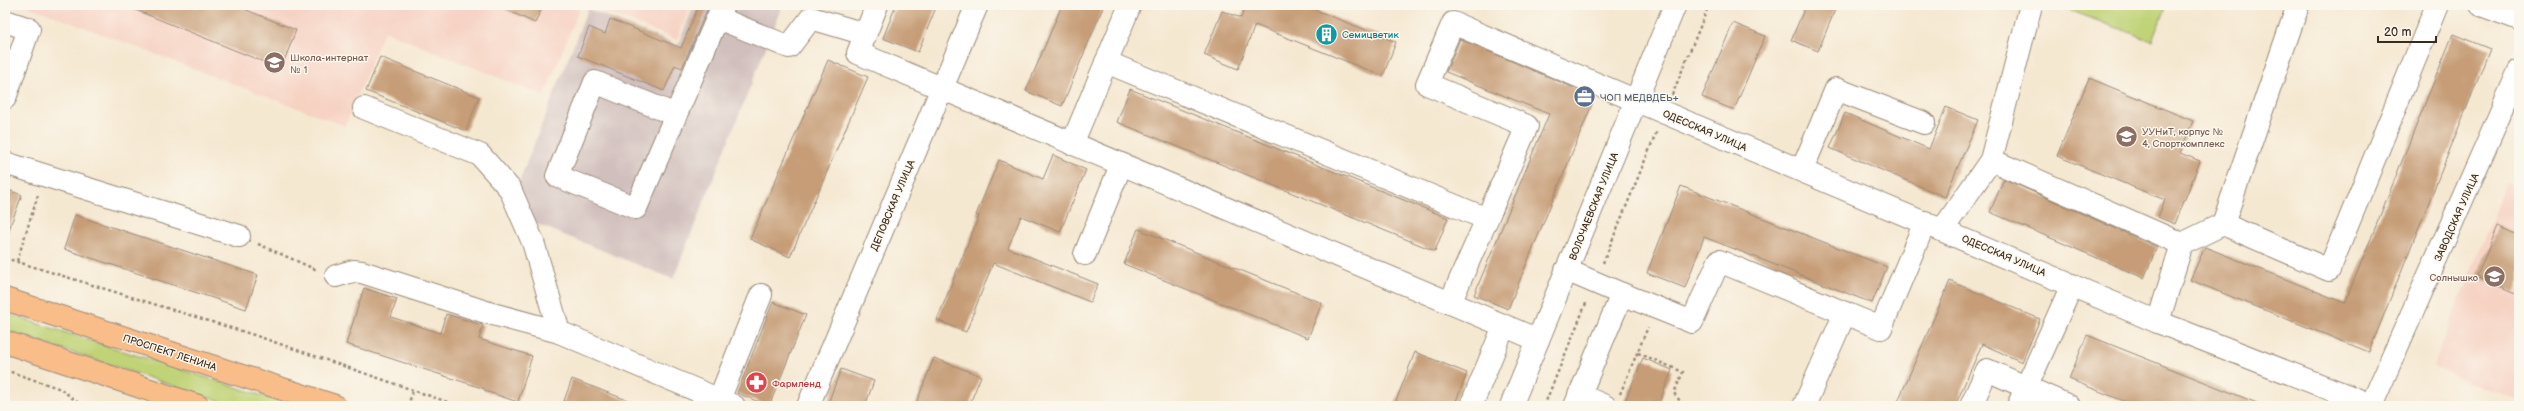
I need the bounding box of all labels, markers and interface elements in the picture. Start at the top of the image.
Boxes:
scale bar [2378,18,2436,44]
building icon: Семицветик [1313,21,1339,47]
text: 20 m [2384,25,2411,40]
place label: Семицветик [1342,29,1399,41]
school or university icon: Школа-интернат № 1 [262,50,288,76]
place label: Школа-интернат № 1 [290,52,369,76]
office icon: ЧОП МЕДВДЕЬ+ [1572,84,1598,110]
place label: ЧОП МЕДВДЕЬ+ [1600,92,1679,104]
street label: ОДЕССКАЯ УЛИЦА [1661,108,1749,154]
school or university icon: УУНиТ, корпус № 4, Спорткомплекс [2113,124,2139,150]
place label: УУНиТ, корпус № 4, Спорткомплекс [2142,126,2225,150]
street label: ВОЛОЧАЕВСКАЯ УЛИЦА [1567,150,1621,262]
street label: ДЕПОВСКАЯ УЛИЦА [868,157,918,253]
street label: ЗАВОДСКАЯ УЛИЦА [2432,171,2482,263]
street label: ОДЕССКАЯ УЛИЦА [1960,233,2048,279]
school or university icon: Солнышко [2481,264,2507,290]
place label: Солнышко [2430,272,2478,284]
street label: ПРОСПЕКТ ЛЕНИНА [121,332,219,374]
pharmacy icon: Фармленд [743,370,769,396]
place label: Фармленд [772,378,821,390]

